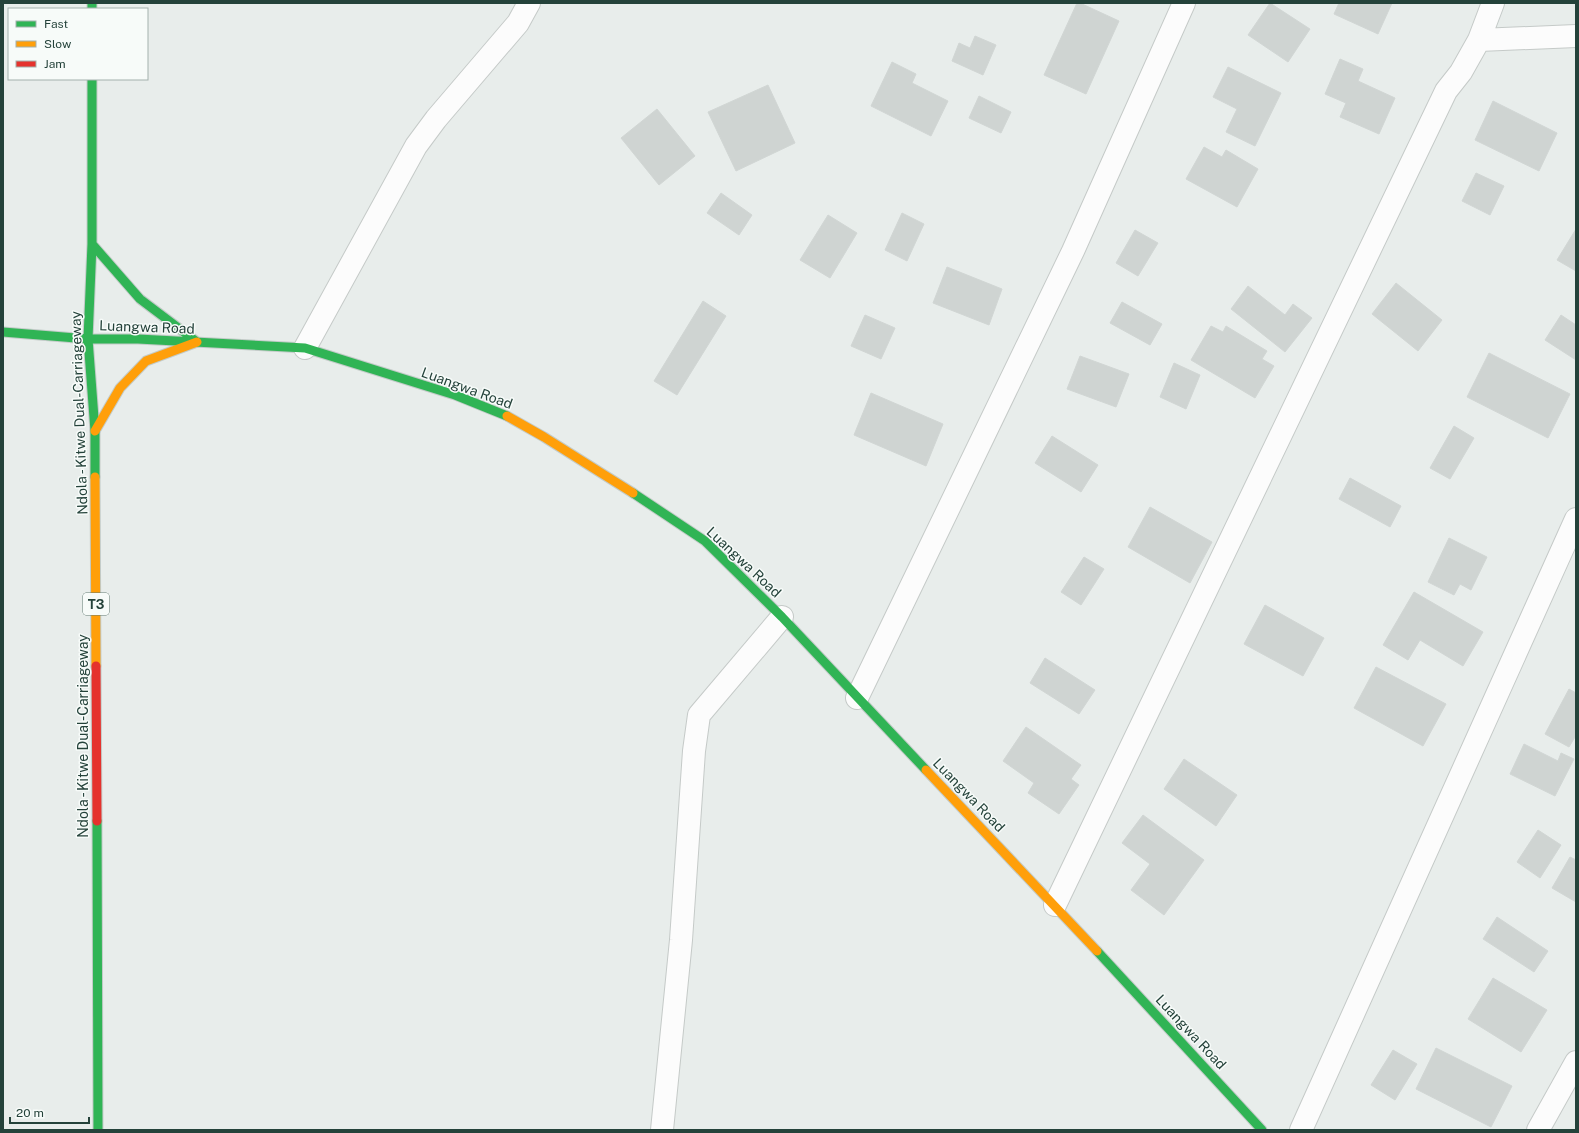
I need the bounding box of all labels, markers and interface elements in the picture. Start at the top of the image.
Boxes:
legend [8,8,148,80]
text: Fast [44,17,69,31]
text: Slow [44,37,72,51]
text: Jam [44,57,66,71]
street label: Ndola - Kitwe Dual-Carriageway [67,310,91,515]
street label: Luangwa Road [99,317,195,337]
street label: Luangwa Road [419,364,515,412]
street label: Luangwa Road [703,523,785,601]
road number: T3 [83,593,109,615]
street label: Ndola - Kitwe Dual-Carriageway [75,634,91,838]
street label: Luangwa Road [930,755,1008,835]
street label: Luangwa Road [1152,991,1230,1073]
scale bar [10,1099,89,1125]
text: 20 m [16,1106,44,1120]

